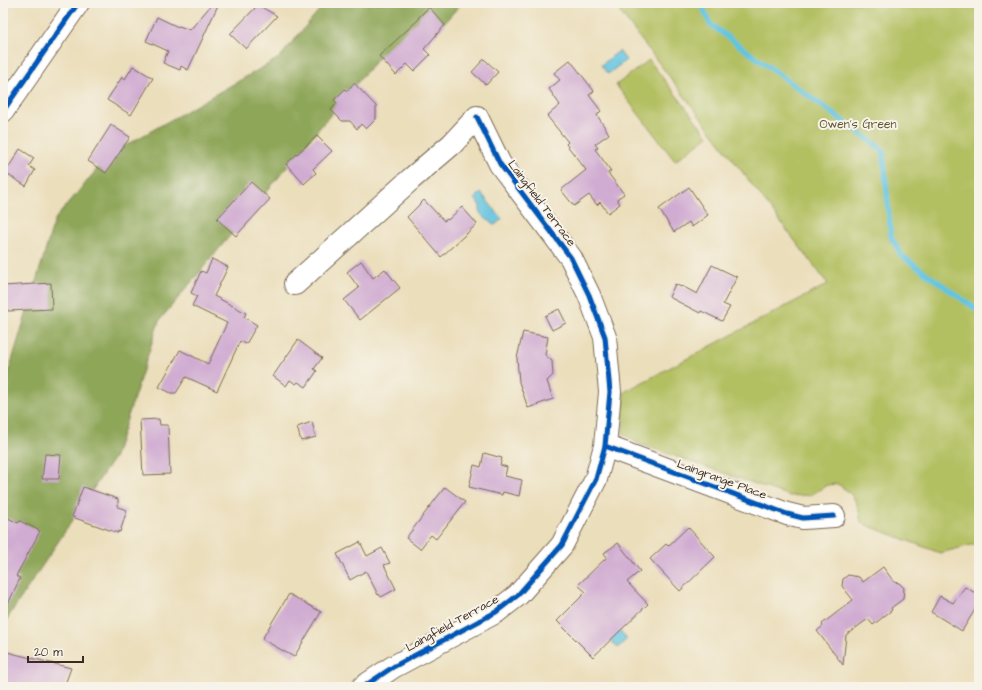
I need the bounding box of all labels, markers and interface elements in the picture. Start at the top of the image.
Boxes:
park label: Owen's Green [820,116,896,133]
street label: Laingfield Terrace [503,157,580,251]
street label: Laingrange Place [674,455,770,505]
street label: Laingfield Terrace [403,591,503,657]
scale bar [28,638,83,664]
text: 20 m [34,644,63,661]

